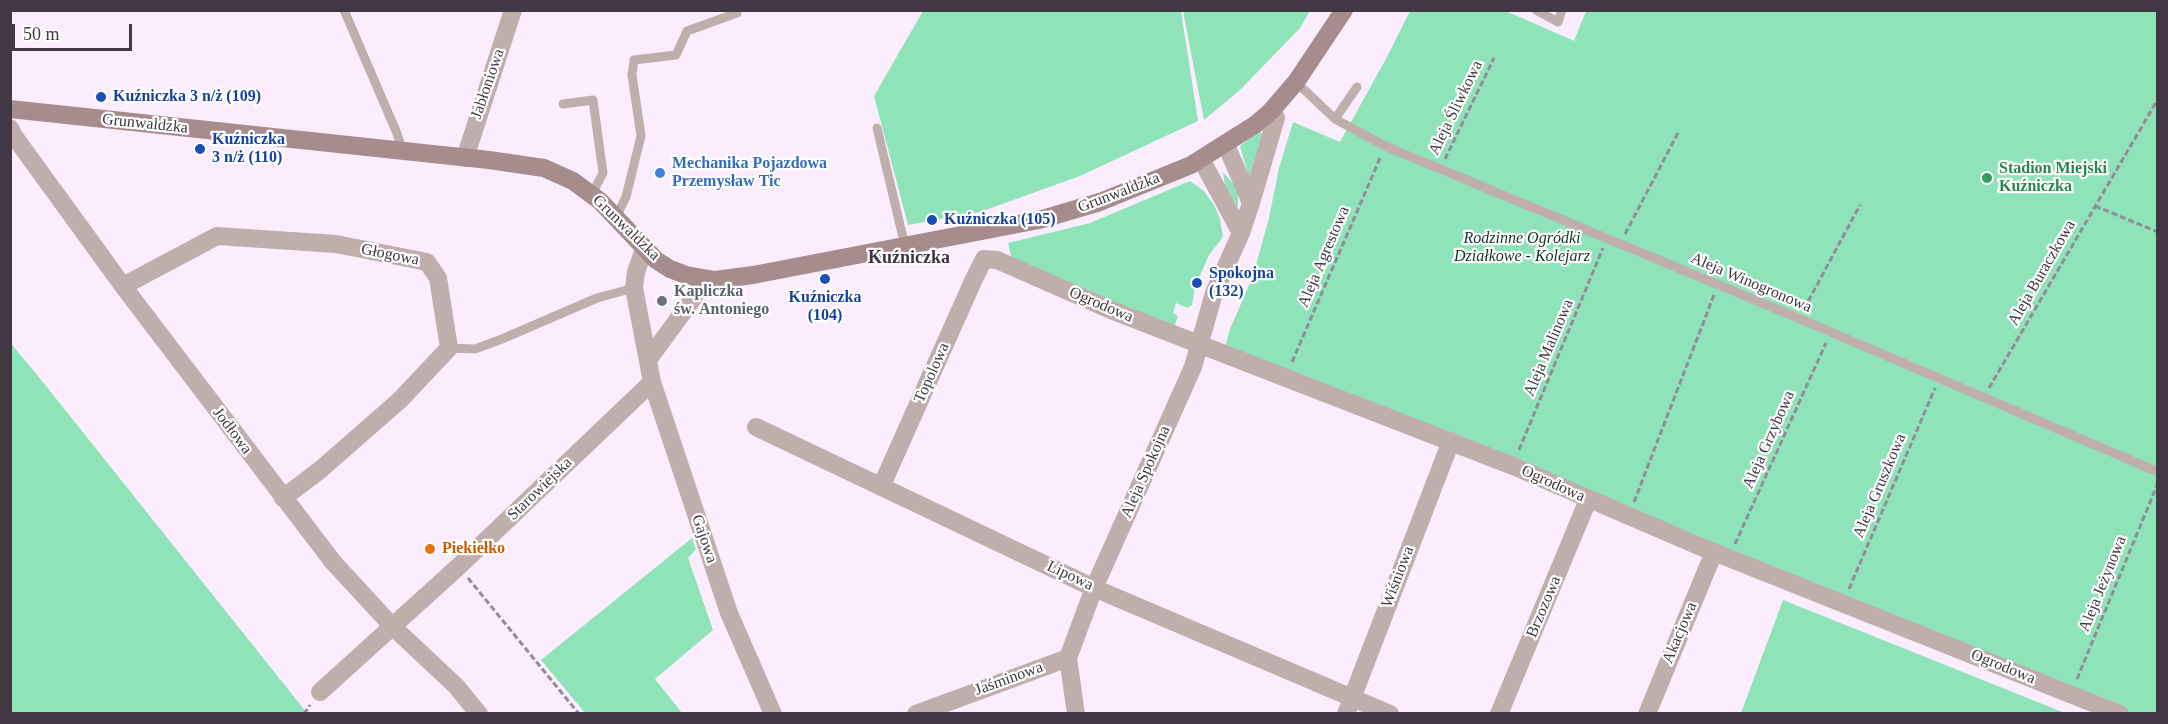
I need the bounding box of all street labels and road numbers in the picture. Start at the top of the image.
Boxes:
street label: Jabłoniowa [467,46,509,122]
street label: Aleja Śliwkowa [1425,58,1487,158]
street label: Grunwaldzka [101,110,189,138]
street label: Grunwaldzka [1075,169,1163,217]
street label: Grunwaldzka [588,191,664,265]
street label: Aleja Agrestowa [1294,204,1354,310]
street label: Aleja Buraczkowa [2004,217,2080,329]
street label: Głogowa [359,240,421,270]
street label: Aleja Winogronowa [1688,249,1814,317]
street label: Ogrodowa [1066,283,1136,327]
street label: Aleja Malinowa [1520,297,1578,399]
street label: Topolowa [910,340,954,406]
street label: Aleja Grzybowa [1739,388,1799,492]
street label: Jodłowa [208,404,256,458]
street label: Aleja Spokojna [1117,423,1175,521]
street label: Aleja Gruszkowa [1849,431,1911,541]
street label: Starowiejska [504,453,576,525]
street label: Ogrodowa [1518,461,1588,507]
street label: Gajowa [687,512,721,566]
street label: Aleja Jeżynowa [2075,533,2131,635]
street label: Wiśniowa [1378,544,1418,610]
street label: Lipowa [1044,557,1096,595]
street label: Brzozowa [1522,573,1566,641]
street label: Akacjowa [1658,599,1702,667]
street label: Ogrodowa [1968,645,2038,689]
street label: Jaśminowa [972,658,1046,700]

